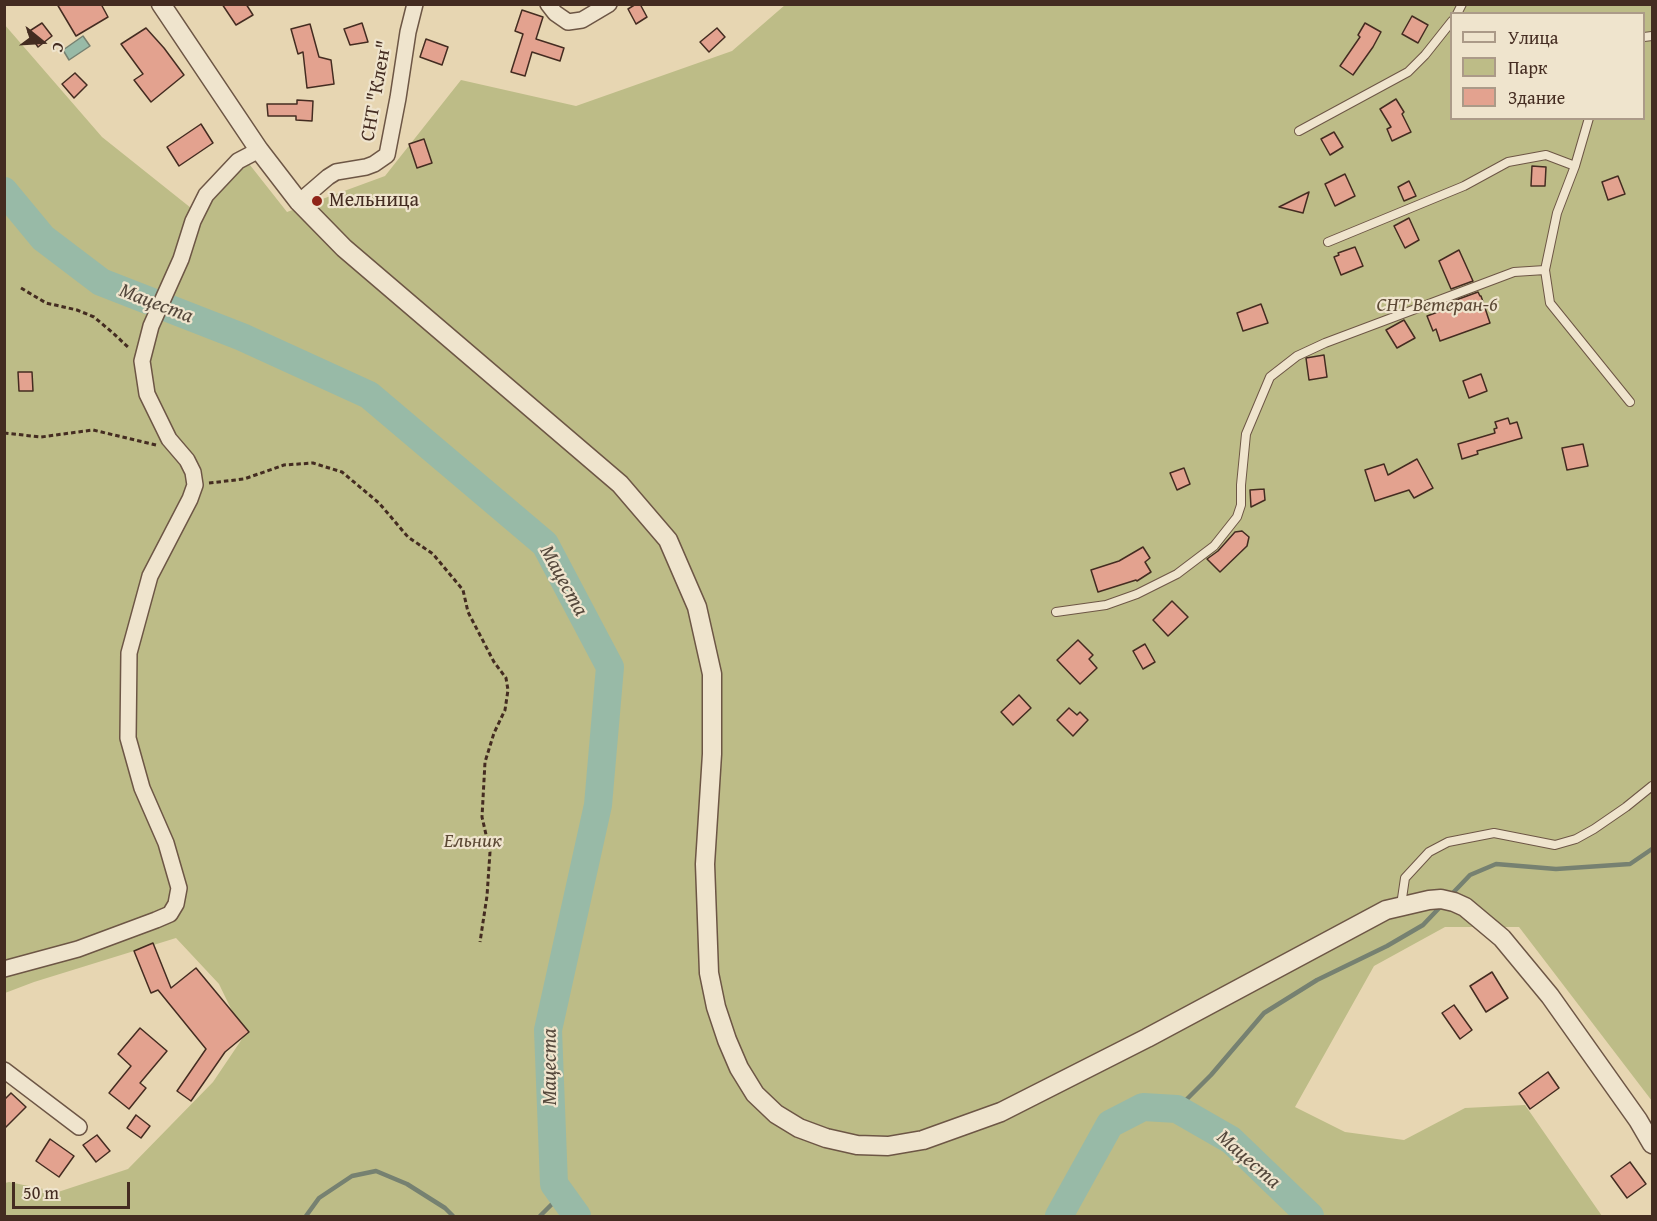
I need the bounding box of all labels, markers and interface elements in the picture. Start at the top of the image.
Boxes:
north arrow [12,12,72,72]
legend [1450,12,1645,120]
text: Улица [1508,24,1558,51]
street label: СНТ "Клен" [356,39,398,143]
text: С [46,40,72,56]
text: Парк [1508,54,1547,81]
text: Здание [1508,84,1565,111]
place label: Мельница [329,189,419,213]
marker: Мельница [310,194,324,208]
water label: Мацеста [115,278,197,330]
park label: СНТ Ветеран-6 [1376,294,1498,318]
water label: Мацеста [533,541,593,621]
park label: Ельник [444,830,502,854]
water label: Мацеста [538,1028,564,1106]
water label: Мацеста [1211,1125,1285,1195]
scale bar [15,1170,134,1208]
text: 50 m [23,1179,59,1206]

